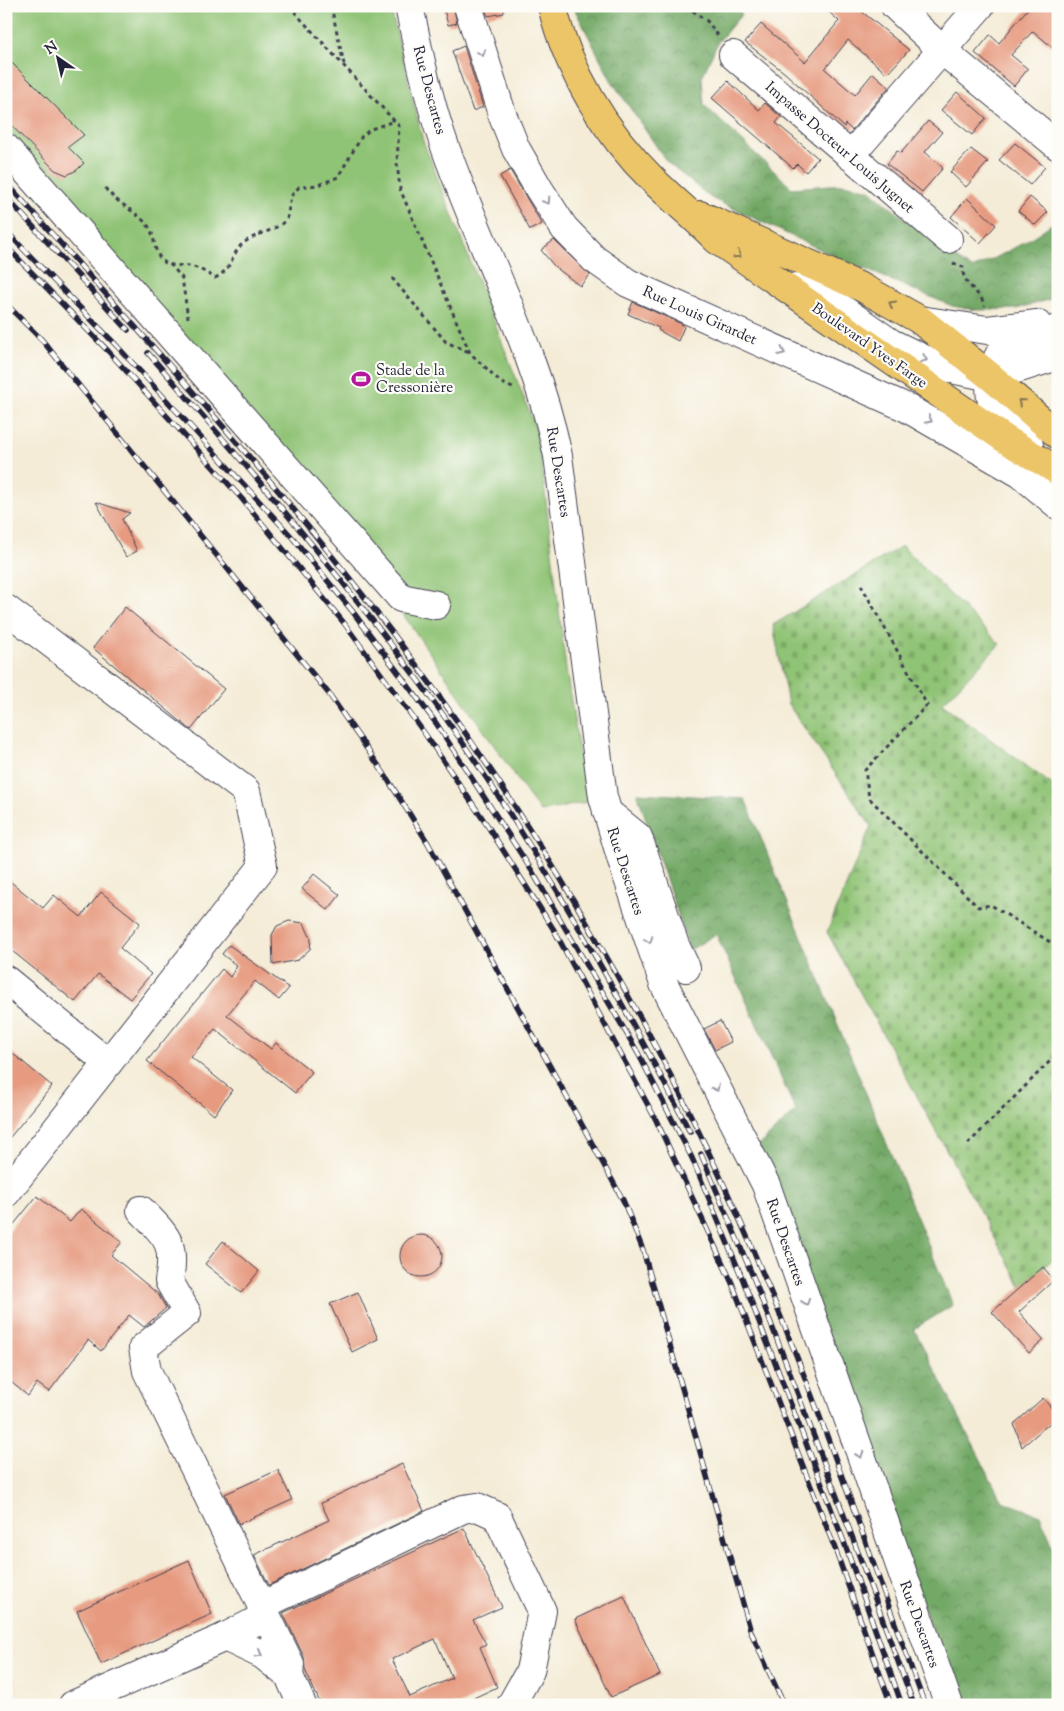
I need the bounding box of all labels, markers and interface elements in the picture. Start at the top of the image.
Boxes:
north arrow [32,32,82,82]
text: N [42,37,62,60]
street label: Rue Descartes [407,44,451,137]
one-way arrow [476,48,486,57]
street label: Impasse Docteur Louis Jugnet [760,78,918,219]
one-way arrow [540,196,550,205]
one-way arrow [733,249,742,258]
street label: Rue Louis Girardet [639,282,760,351]
street label: Boulevard Yves Farge [807,298,931,394]
one-way arrow [888,301,897,311]
one-way arrow [777,345,786,356]
one-way arrow [920,353,928,363]
place label: Stade de la Cressonière [376,361,453,399]
sports icon: Stade de la Cressonière [350,368,372,390]
one-way arrow [1018,400,1027,408]
one-way arrow [924,414,933,424]
street label: Rue Descartes [540,426,575,519]
street label: Rue Descartes [601,825,649,918]
one-way arrow [643,936,653,944]
one-way arrow [710,1083,720,1092]
street label: Rue Descartes [760,1196,809,1289]
one-way arrow [800,1297,810,1305]
one-way arrow [854,1450,864,1459]
street label: Rue Descartes [893,1578,944,1671]
one-way arrow [253,1647,262,1657]

